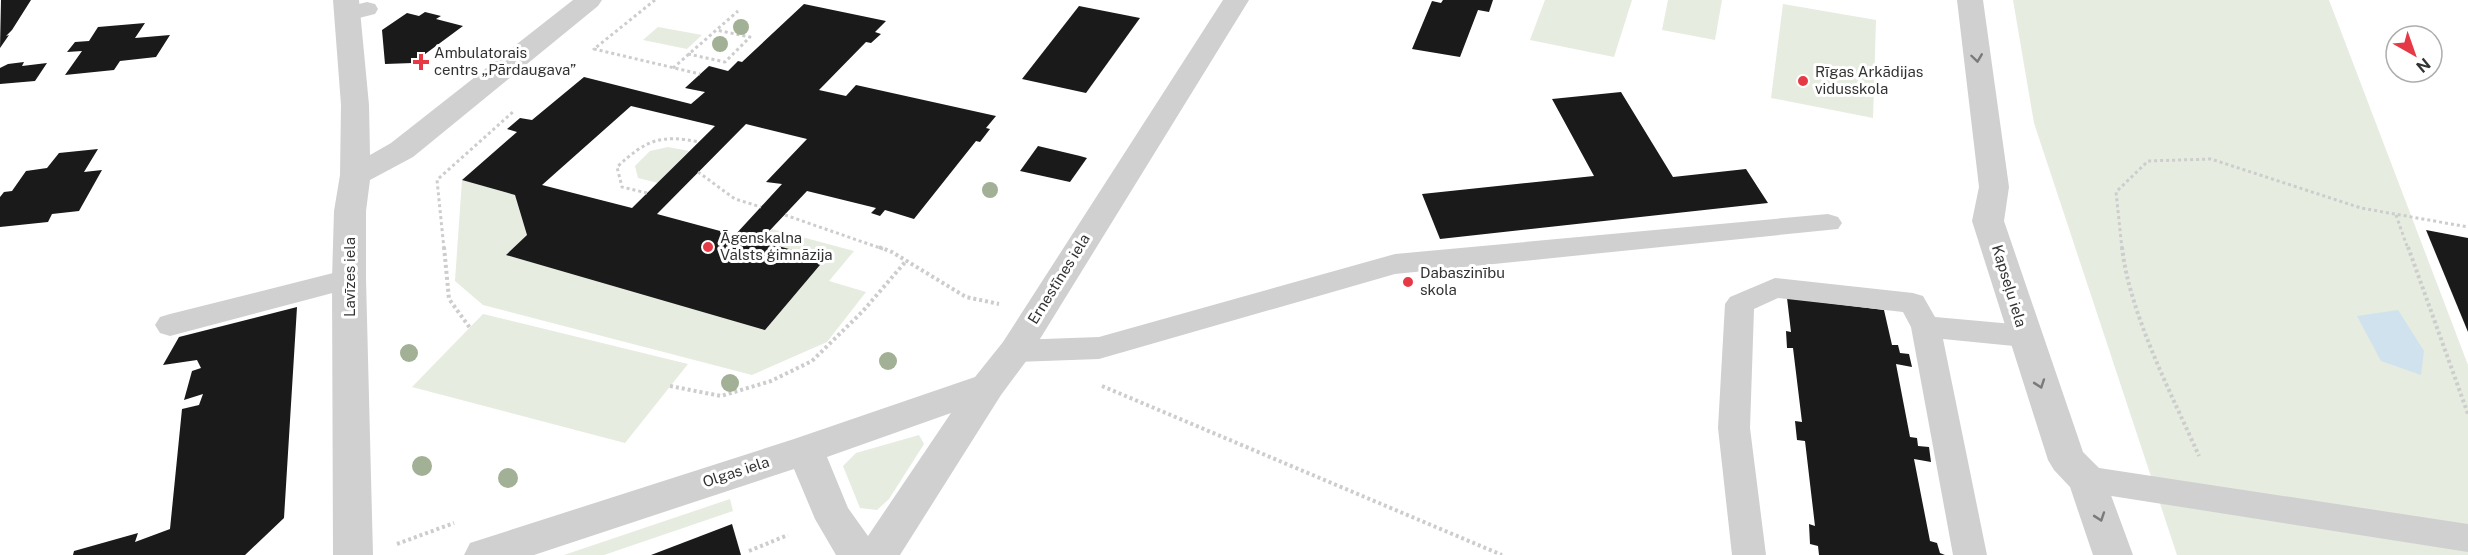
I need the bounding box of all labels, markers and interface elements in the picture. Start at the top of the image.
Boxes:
north arrow [2384,24,2444,84]
place label: Ambulatorais centrs „Pārdaugava” [434,44,576,78]
marker: Ambulatorais centrs „Pārdaugava” [412,53,430,71]
one-way arrow [1971,53,1983,63]
text: N [2412,54,2434,76]
place label: Rīgas Arkādijas vidusskola [1815,63,1923,97]
marker: Rīgas Arkādijas vidusskola [1796,74,1810,88]
place label: Āgenskalna Valsts ģimnāzija [720,229,833,263]
street label: Ernestīnes iela [1024,231,1093,327]
street label: Lavīzes iela [341,237,358,317]
marker: Āgenskalna Valsts ģimnāzija [701,240,715,254]
street label: Kapseļu iela [1989,243,2030,329]
place label: Dabaszinību skola [1420,264,1505,298]
marker: Dabaszinību skola [1401,275,1415,289]
one-way arrow [2033,378,2046,389]
street label: Olgas iela [700,453,771,490]
one-way arrow [2092,511,2105,522]

